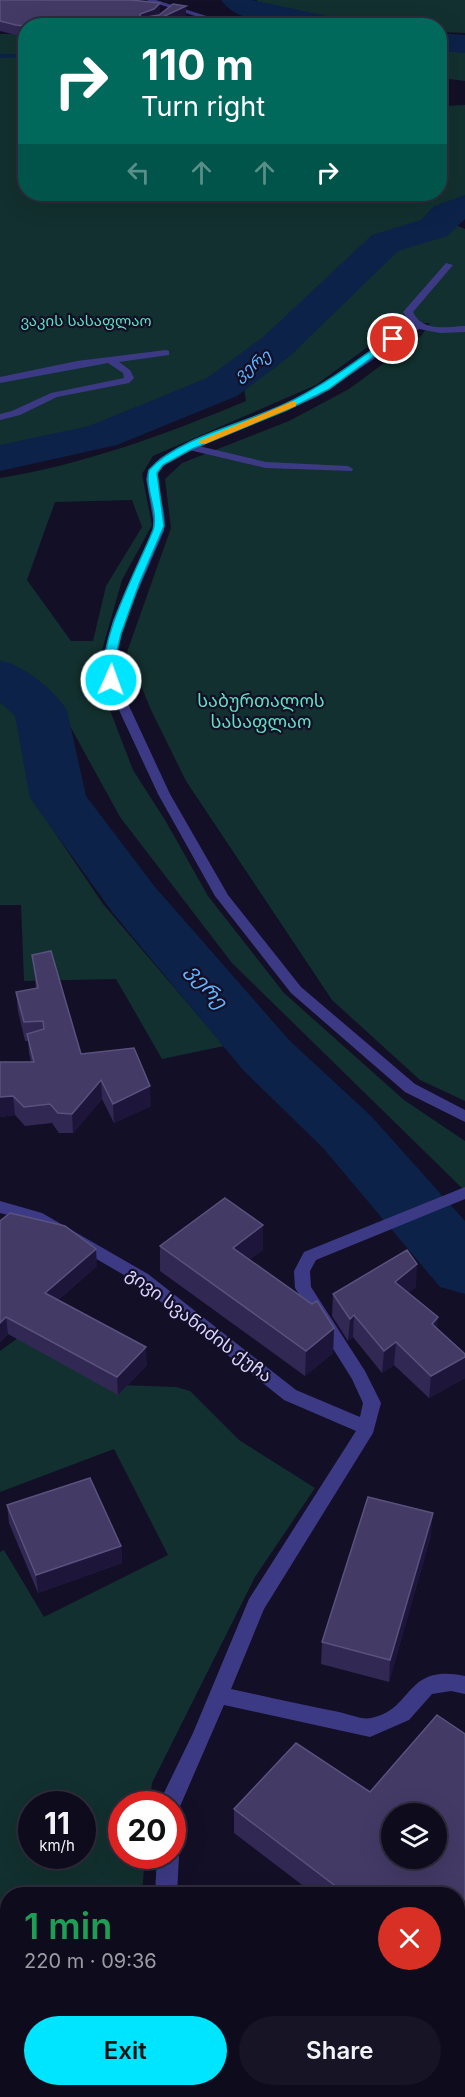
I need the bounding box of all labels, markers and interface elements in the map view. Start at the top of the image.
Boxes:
text: 110 m [141,39,254,90]
icon: right [42,42,120,120]
text: Turn right [141,90,265,123]
icon: left [122,156,155,189]
icon: ahead [185,156,218,189]
icon: ahead [248,156,281,189]
icon: right [311,156,344,189]
park label: ვაკის სასაფლაო [20,311,152,330]
pin [367,313,418,364]
icon: arrive [376,322,409,355]
water label: ვერე [230,344,275,385]
position arrow [79,648,143,712]
park label: საბურთალოს სასაფლაო [197,690,325,733]
water label: ვერე [181,959,233,1014]
street label: გივი სვანიძის ქუჩა [122,1263,276,1387]
speed limit sign: 20 [108,1791,186,1869]
map controls [381,1803,447,1869]
button: layers [381,1803,447,1869]
text: 11 [44,1805,70,1841]
text: km/h [39,1836,75,1855]
text: 1 min [24,1904,112,1948]
button: close [378,1907,441,1970]
text: 220 m · 09:36 [24,1949,157,1973]
button: Exit [24,2016,227,2085]
button: Share [239,2016,441,2085]

